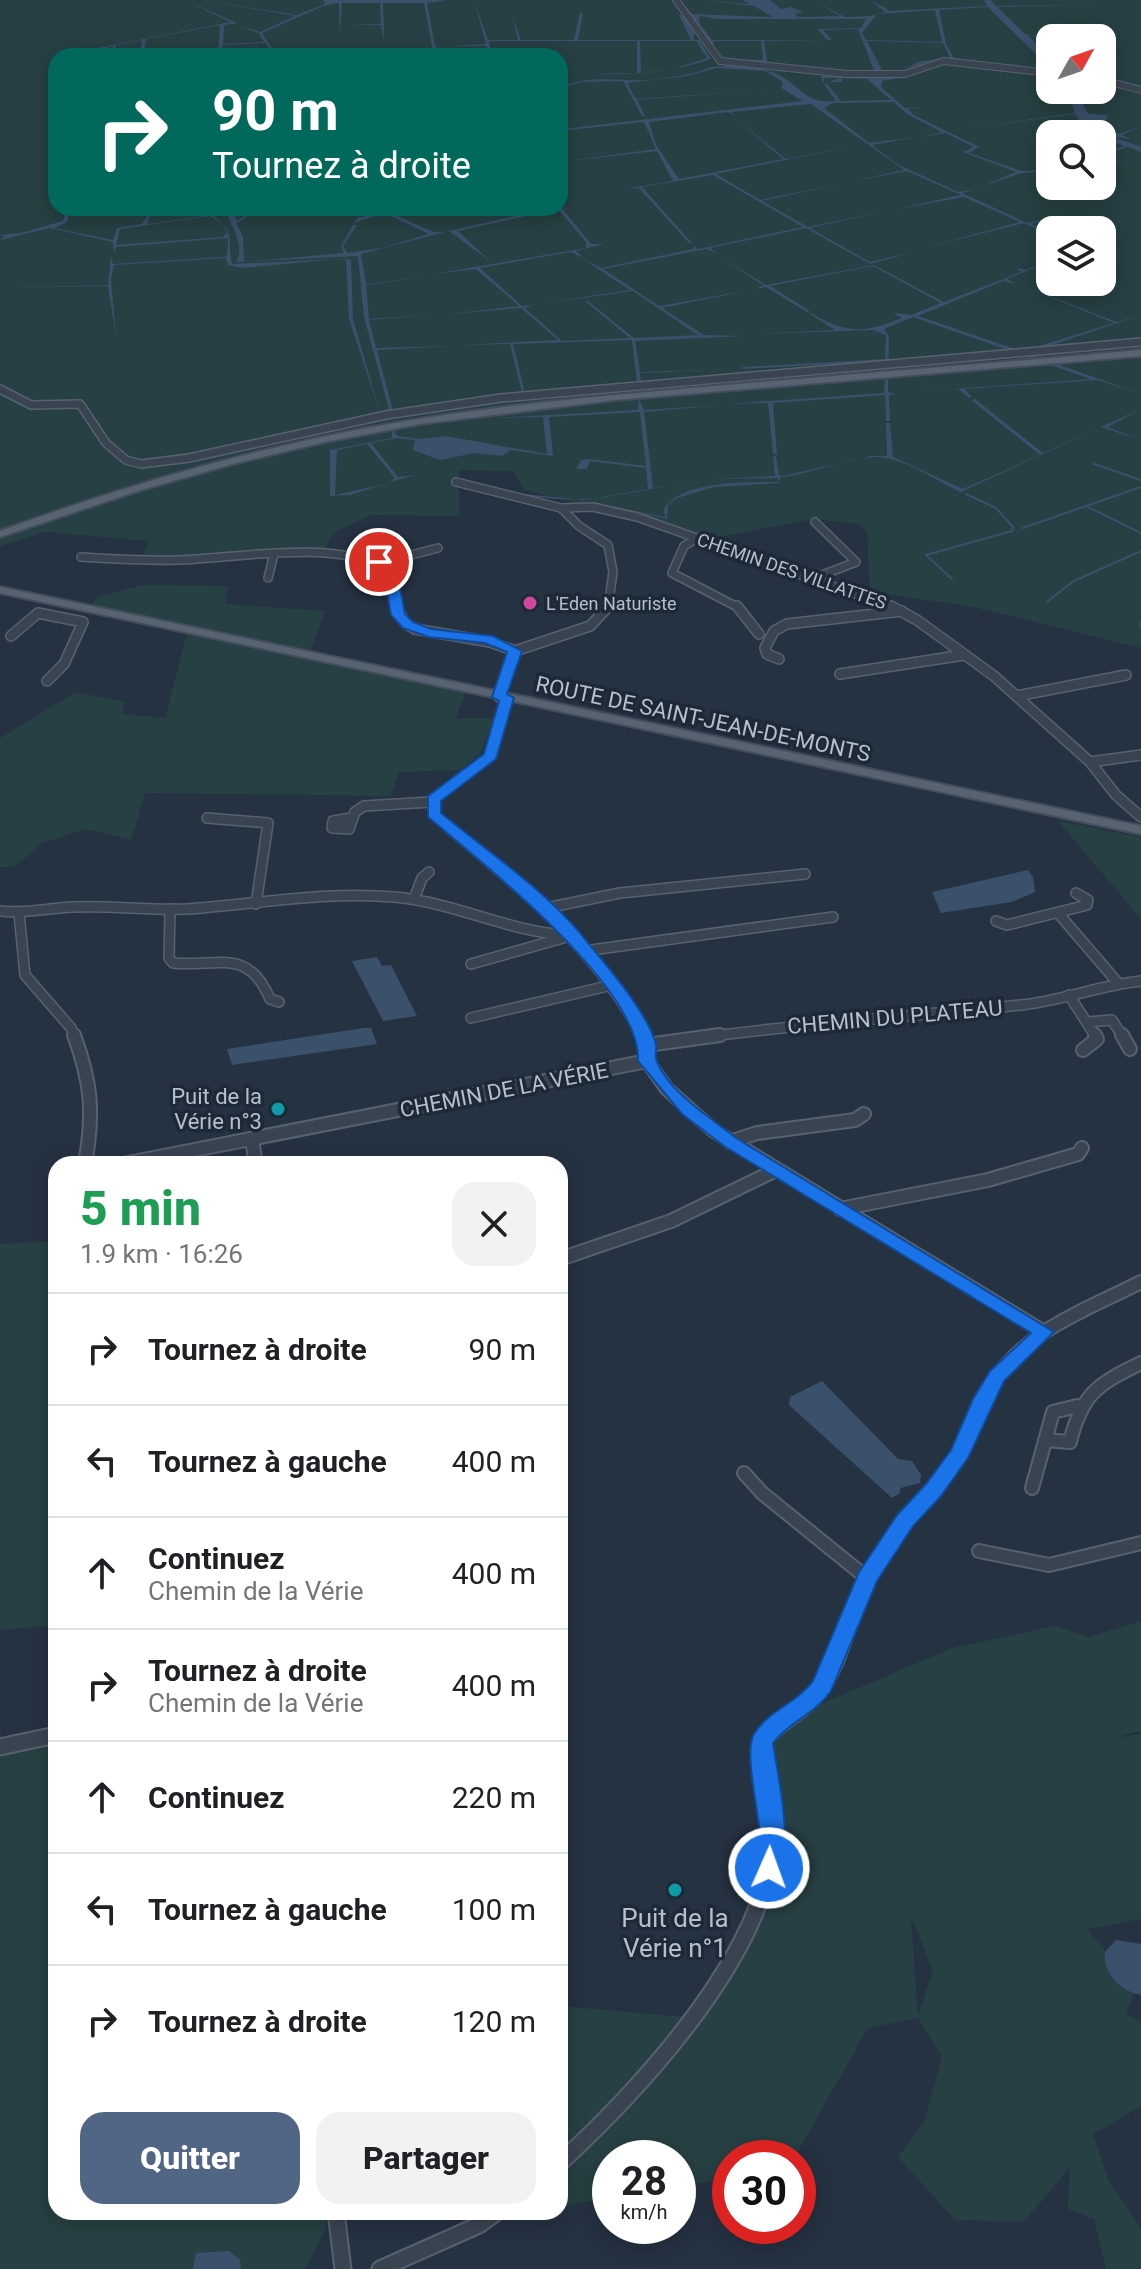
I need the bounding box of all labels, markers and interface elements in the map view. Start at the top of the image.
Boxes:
north arrow [1036,24,1116,104]
map controls [1036,24,1116,296]
text: 90 m [212,78,339,144]
icon: right [80,80,184,184]
button: search [1036,120,1116,200]
text: Tournez à droite [212,145,471,187]
button: layers [1036,216,1116,296]
pin [345,528,413,596]
street label: CHEMIN DES VILLATTES [695,529,890,613]
icon: arrive [357,540,401,584]
place label: L'Eden Naturiste [546,593,677,614]
marker: L'Eden Naturiste [521,594,539,612]
street label: ROUTE DE SAINT-JEAN-DE-MONTS [533,671,873,767]
street label: CHEMIN DU PLATEAU [786,995,1004,1039]
street label: CHEMIN DE LA VÉRIE [398,1058,610,1122]
place label: Puit de la Vérie n°3 [171,1084,262,1134]
marker: Puit de la Vérie n°3 [269,1100,287,1118]
text: 5 min [80,1180,201,1237]
button: close [452,1182,536,1266]
text: 1.9 km · 16:26 [80,1239,243,1269]
icon: right [80,1327,124,1371]
text: Tournez à droite [148,1332,367,1367]
text: 90 m [469,1332,536,1367]
icon: left [80,1439,124,1483]
text: Tournez à gauche [148,1444,387,1479]
text: 400 m [452,1444,536,1479]
text: Continuez [148,1541,285,1576]
icon: ahead [80,1551,124,1595]
text: 400 m [452,1556,536,1591]
text: Chemin de la Vérie [148,1576,363,1606]
text: Tournez à droite [148,1653,367,1688]
icon: right [80,1663,124,1707]
text: 400 m [452,1668,536,1703]
text: Chemin de la Vérie [148,1688,363,1718]
icon: ahead [80,1775,124,1819]
text: Continuez [148,1780,285,1815]
text: 220 m [452,1780,536,1815]
position arrow [727,1826,811,1910]
marker: Puit de la Vérie n°1 [666,1881,684,1899]
icon: left [80,1887,124,1931]
text: Tournez à gauche [148,1892,387,1927]
text: 100 m [452,1892,536,1927]
place label: Puit de la Vérie n°1 [621,1903,729,1963]
icon: right [80,1999,124,2043]
text: Tournez à droite [148,2004,367,2039]
text: 120 m [452,2004,536,2039]
button: Quitter [80,2112,300,2204]
button: Partager [316,2112,536,2204]
speed limit sign: 30 [712,2140,816,2244]
text: 28 [621,2158,667,2205]
text: km/h [621,2200,667,2224]

